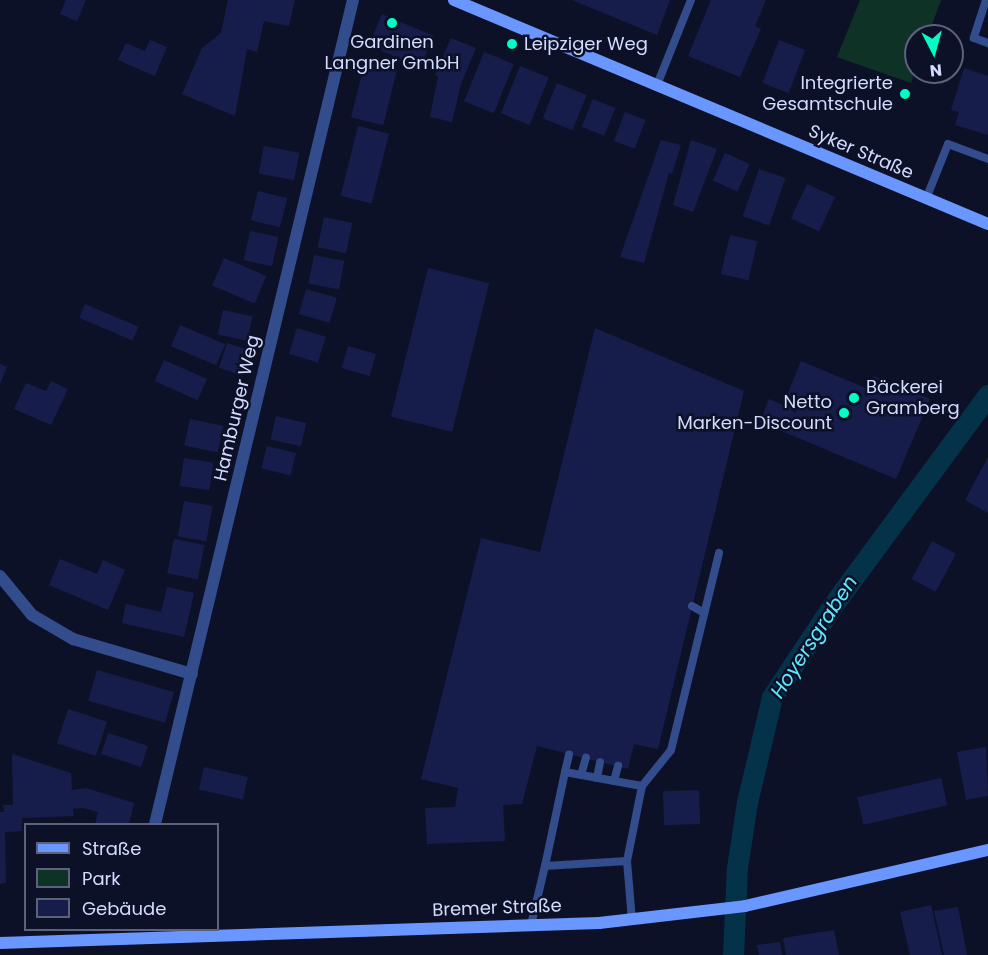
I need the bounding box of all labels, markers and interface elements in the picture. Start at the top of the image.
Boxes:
marker: Gardinen Langner GmbH [385,16,399,30]
north arrow [904,24,964,84]
place label: Gardinen Langner GmbH [325,32,459,74]
place label: Leipziger Weg [524,33,648,55]
marker: Leipziger Weg [505,37,519,51]
text: N [929,58,943,82]
place label: Integrierte Gesamtschule [762,73,893,116]
marker: Integrierte Gesamtschule [898,87,912,101]
street label: Syker Straße [805,120,917,184]
street label: Hamburger Weg [210,333,264,483]
place label: Bäckerei Gramberg [866,377,960,420]
marker: Bäckerei Gramberg [847,391,861,405]
place label: Netto Marken-Discount [677,392,832,434]
marker: Netto Marken-Discount [837,406,851,420]
water label: Hoyersgraben [765,571,863,703]
legend [24,823,219,931]
text: Straße [82,836,141,861]
text: Park [82,866,121,891]
street label: Bremer Straße [432,895,562,921]
text: Gebäude [82,896,166,921]

